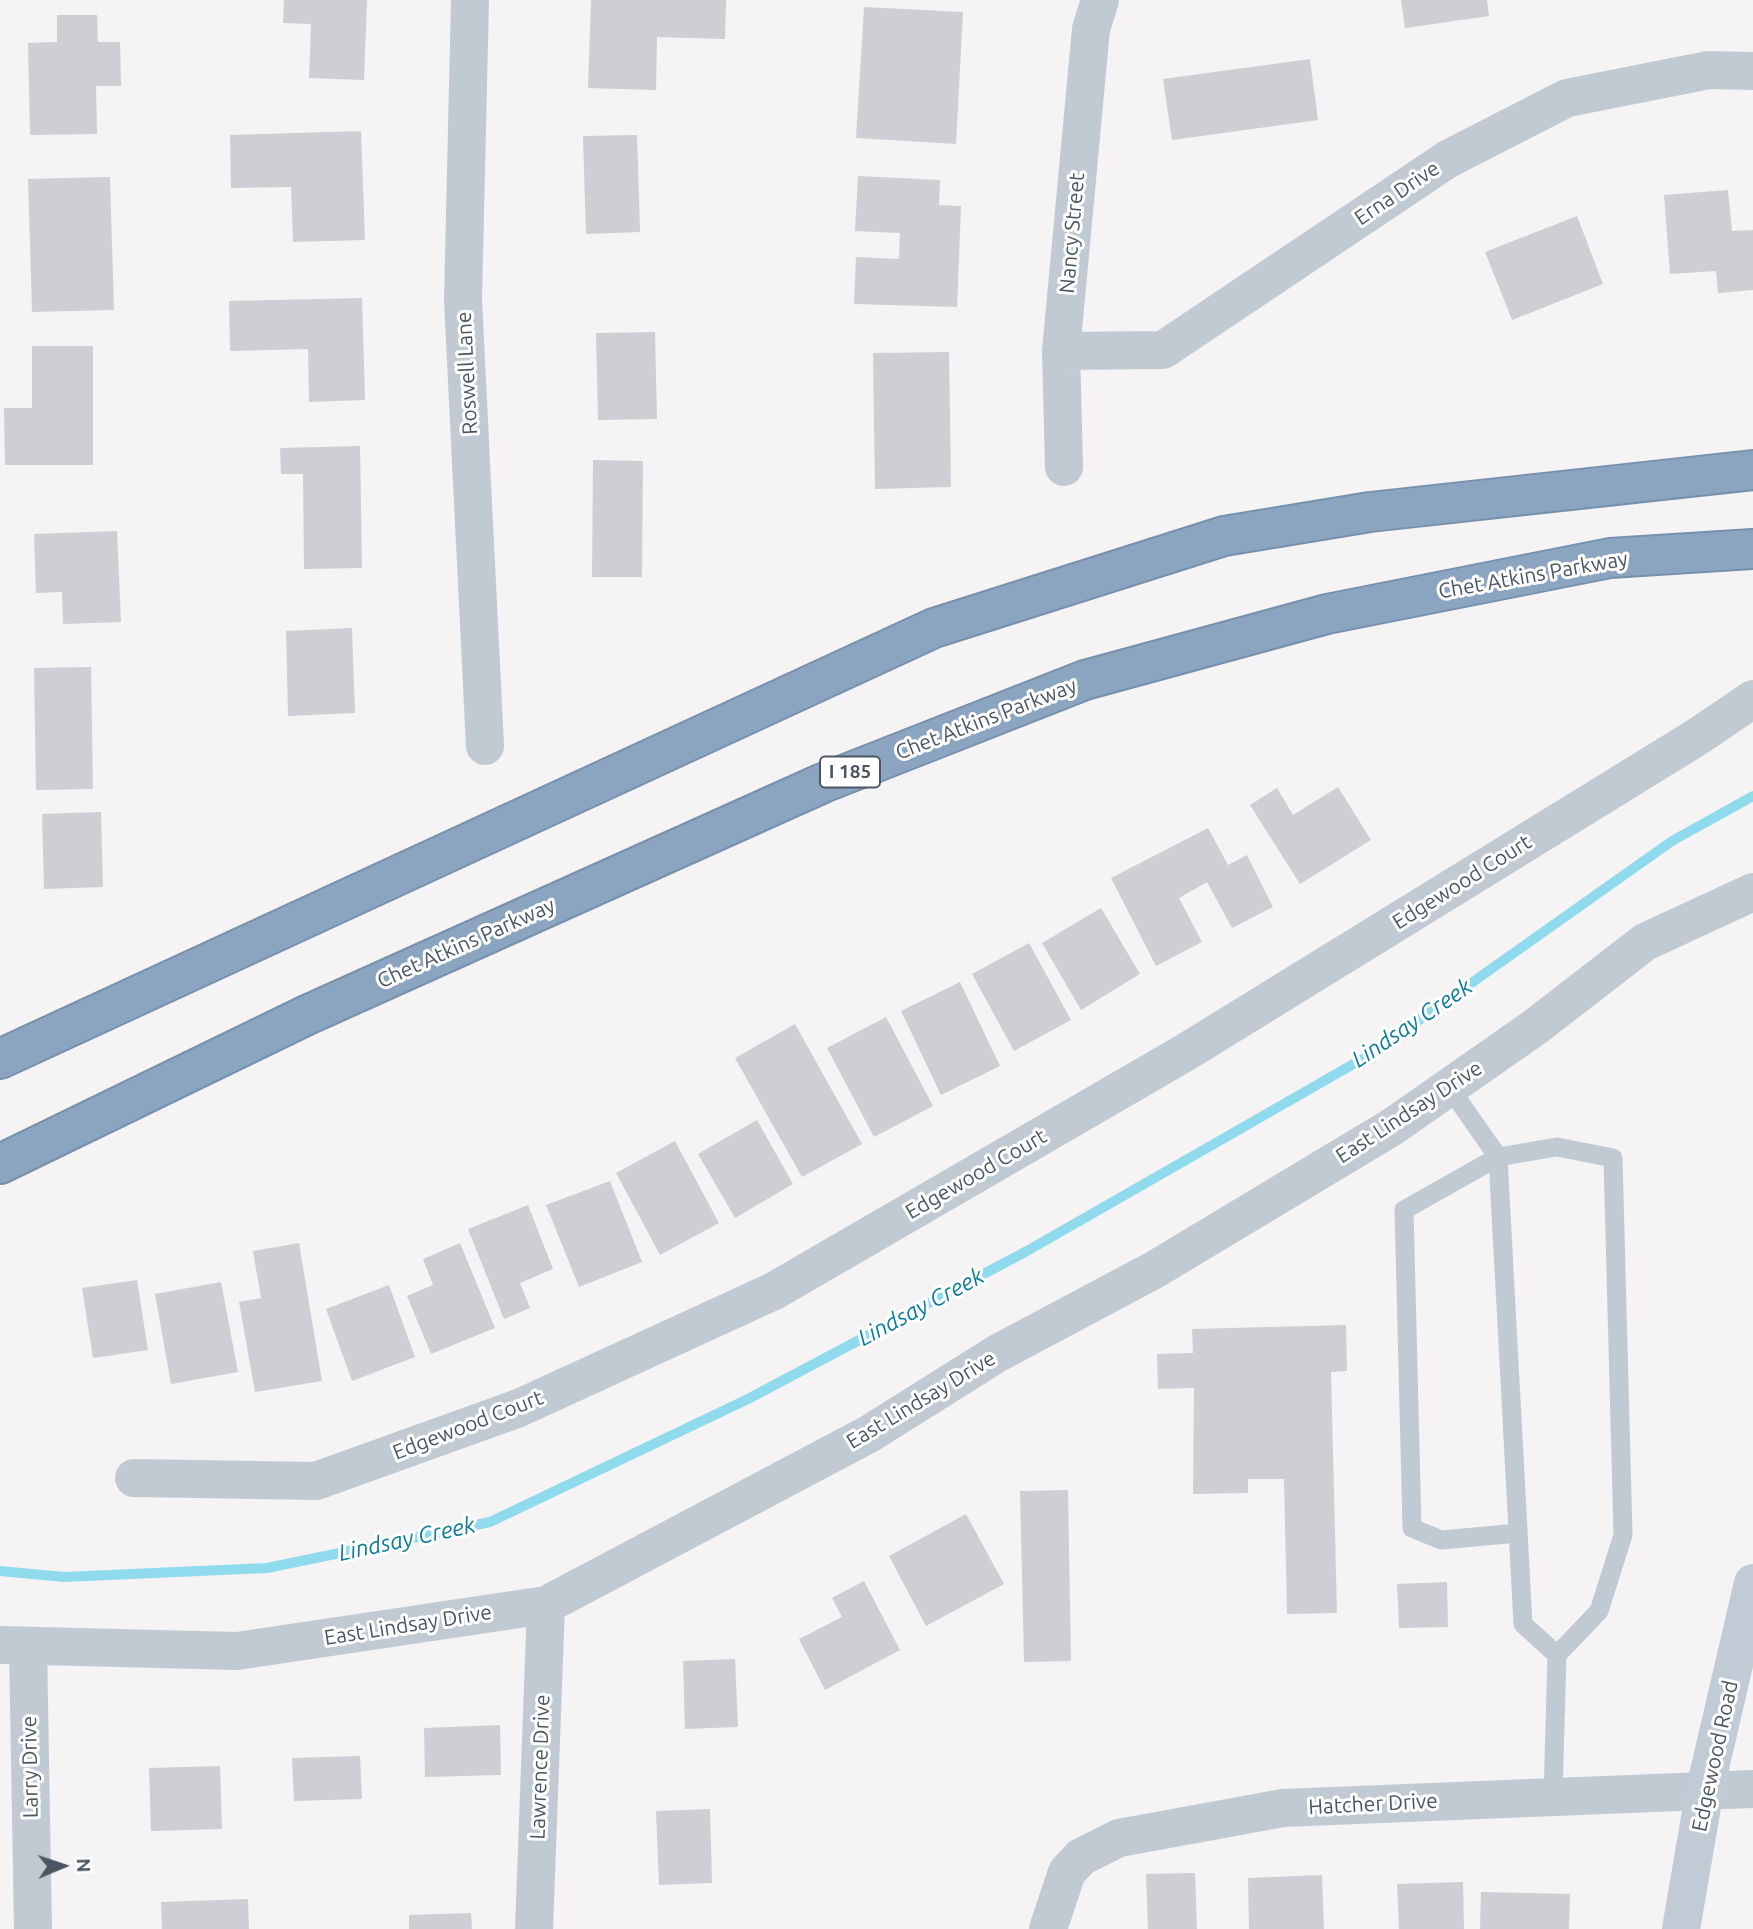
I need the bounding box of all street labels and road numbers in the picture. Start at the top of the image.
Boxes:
street label: Erna Drive [1350,155,1444,231]
street label: Nancy Street [1054,171,1090,295]
street label: Roswell Lane [451,311,483,435]
street label: Chet Atkins Parkway [1436,546,1630,604]
street label: Chet Atkins Parkway [892,673,1080,765]
road number: I 185 [820,757,880,788]
street label: Edgewood Court [1388,829,1536,935]
street label: Chet Atkins Parkway [373,892,559,994]
street label: East Lindsay Drive [1331,1055,1487,1169]
street label: Edgewood Court [901,1123,1051,1225]
street label: East Lindsay Drive [842,1346,1000,1454]
street label: Edgewood Court [389,1385,547,1465]
street label: East Lindsay Drive [322,1599,494,1651]
street label: Edgewood Road [1687,1678,1743,1834]
street label: Lawrence Drive [525,1694,555,1840]
street label: Larry Drive [17,1716,43,1818]
street label: Hatcher Drive [1308,1788,1438,1820]

